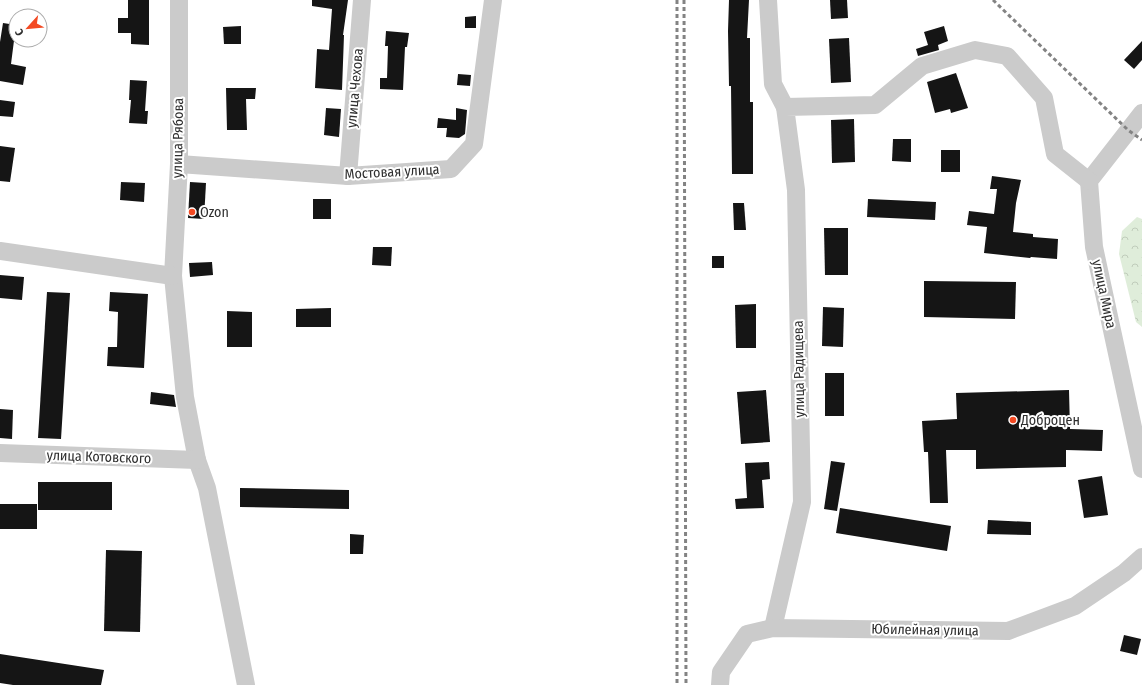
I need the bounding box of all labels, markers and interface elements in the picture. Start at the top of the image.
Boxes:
north arrow [8,8,48,48]
text: С [12,27,27,38]
street label: улица Чехова [343,47,367,129]
street label: улица Рябова [169,97,187,178]
street label: Мостовая улица [344,161,440,183]
place label: Ozon [200,204,229,221]
marker: Ozon [187,207,197,217]
street label: улица Мира [1088,258,1120,330]
street label: улица Радищева [790,320,808,418]
place label: Доброцен [1020,412,1080,429]
marker: Доброцен [1008,415,1018,425]
street label: улица Котовского [46,447,152,467]
street label: Юбилейная улица [871,621,979,639]

